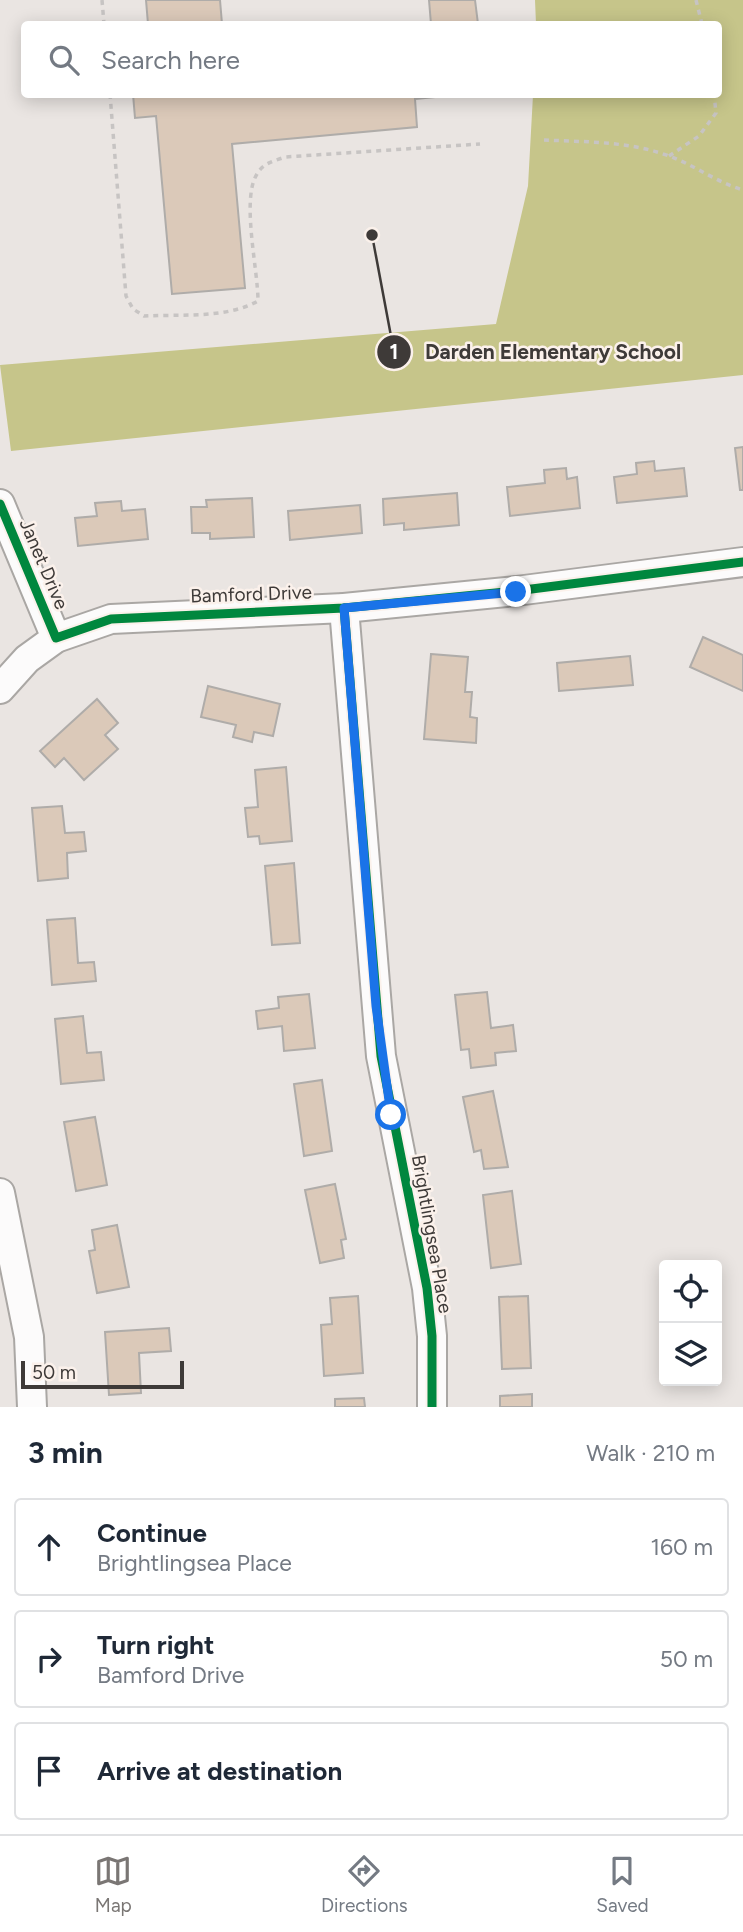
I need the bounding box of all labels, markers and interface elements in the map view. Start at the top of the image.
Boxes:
search box [21,21,722,98]
icon: search [45,41,83,79]
text: Search here [101,44,240,76]
callout: Darden Elementary School [376,331,695,373]
text: 1 [390,339,398,364]
text: Darden Elementary School [425,339,681,364]
street label: Janet Drive [15,515,73,613]
route end [500,576,531,607]
street label: Bamford Drive [190,580,312,608]
route start [375,1099,406,1130]
street label: Brightlingsea Place [407,1153,457,1315]
map controls [659,1260,722,1386]
button: locate [659,1260,722,1323]
button: layers [659,1323,722,1386]
scale bar [21,1358,184,1390]
text: 50 m [32,1361,76,1384]
text: 3 min [28,1434,103,1471]
text: Walk · 210 m [586,1439,715,1467]
text: Continue [97,1517,207,1549]
icon: ahead [30,1528,68,1566]
text: 160 m [650,1533,713,1561]
text: Brightlingsea Place [97,1549,292,1577]
text: Turn right [97,1629,214,1661]
icon: right [30,1640,68,1678]
text: 50 m [660,1645,713,1673]
text: Bamford Drive [97,1661,244,1689]
icon: arrive [30,1752,68,1790]
text: Arrive at destination [97,1755,342,1787]
tab: Map [94,1852,132,1917]
tab: Directions [321,1852,408,1917]
tab: Saved [596,1852,649,1917]

